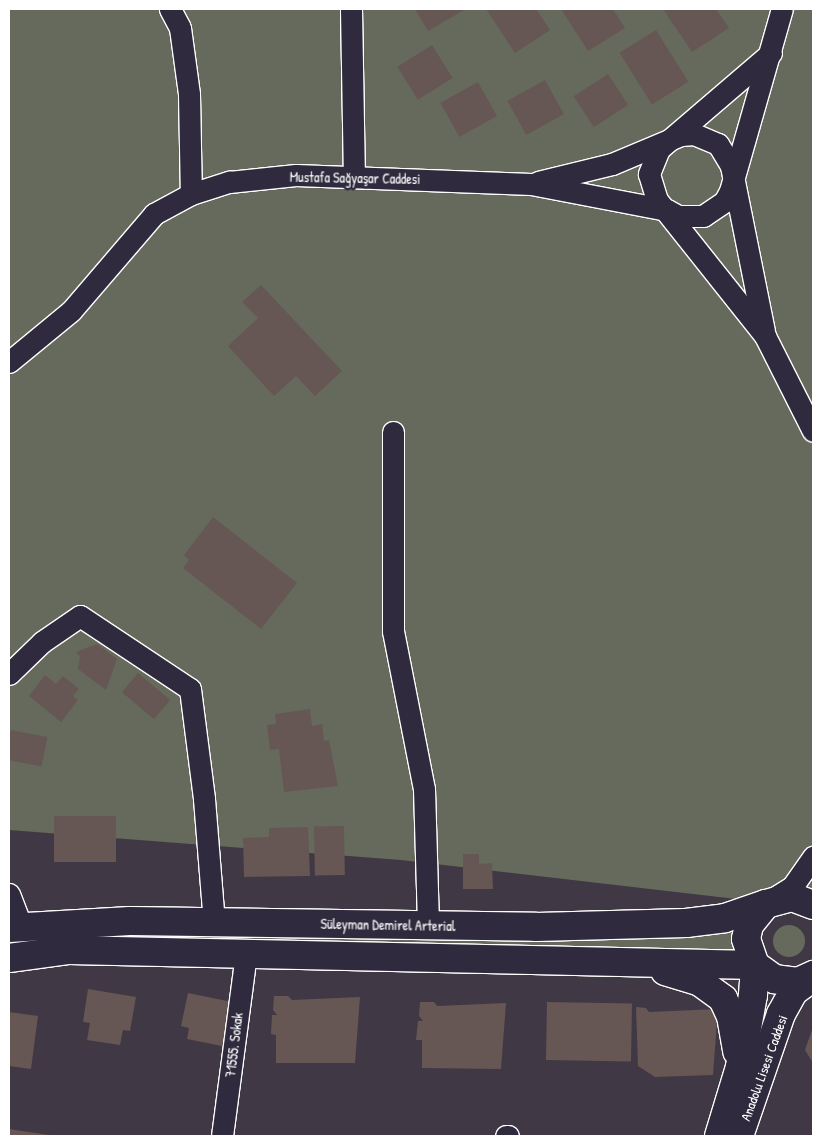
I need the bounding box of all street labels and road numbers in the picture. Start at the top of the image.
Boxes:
street label: Mustafa Sağyaşar Caddesi [290,168,420,188]
street label: Süleyman Demirel Arterial [320,915,456,935]
street label: 71555. Sokak [222,1012,246,1078]
street label: Anadolu Lisesi Caddesi [737,1013,791,1123]

